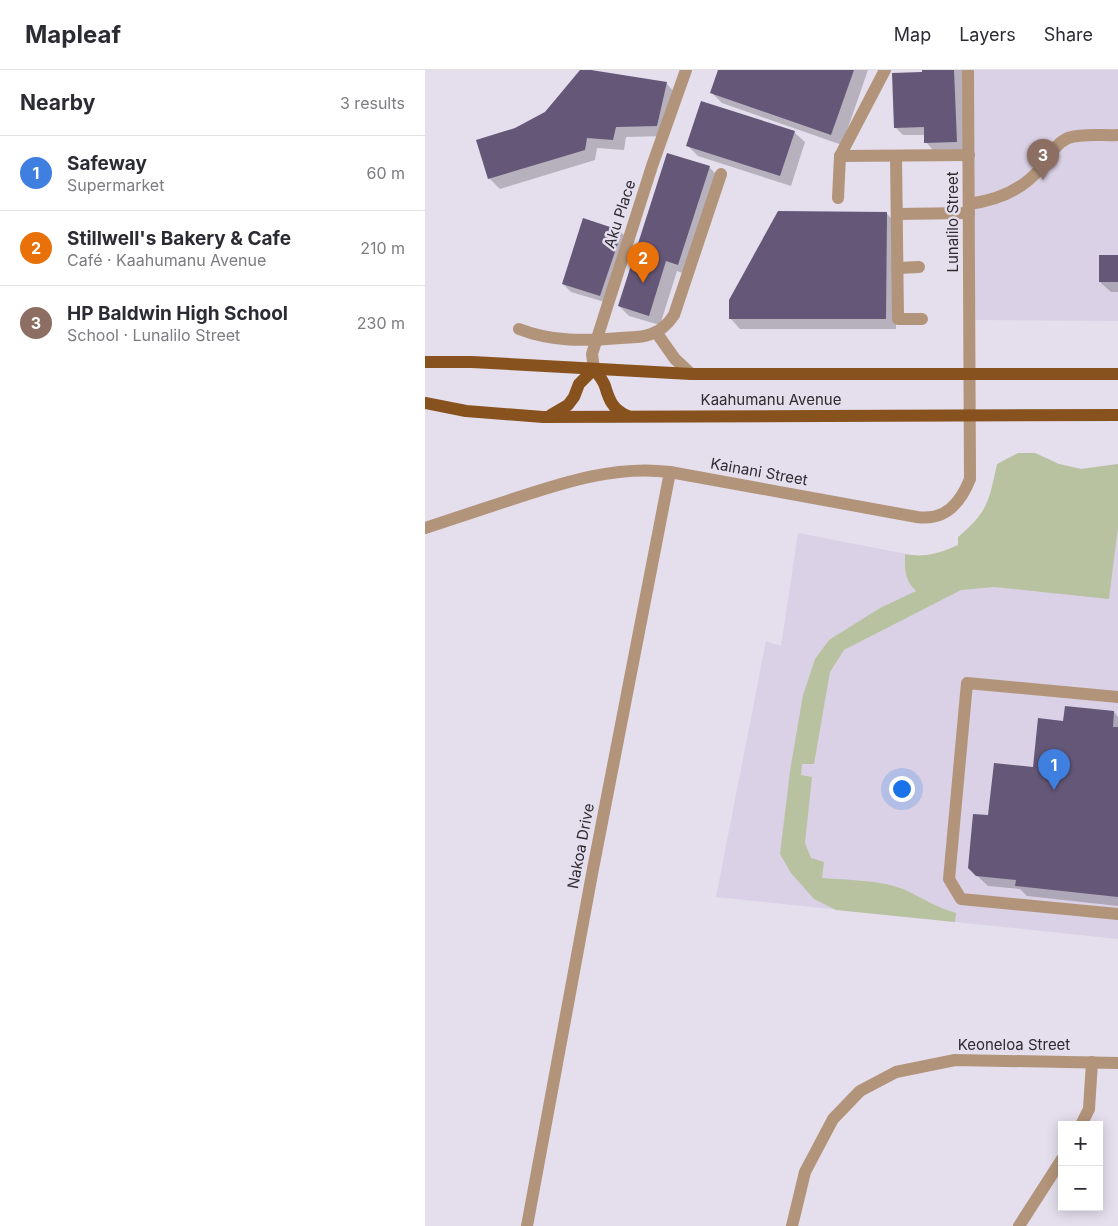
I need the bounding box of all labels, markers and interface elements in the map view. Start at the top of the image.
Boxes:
text: Mapleaf [25,20,121,49]
text: Map [894,24,931,45]
text: Layers [959,24,1016,45]
text: Share [1044,24,1093,45]
text: Nearby [20,90,95,115]
text: 3 results [340,93,405,113]
pin: 3 [1027,139,1059,180]
text: Safeway [67,152,147,175]
text: 1 [33,163,39,183]
text: 60 m [366,163,405,183]
street label: Lunalilo Street [943,171,962,273]
text: Supermarket [67,175,164,195]
street label: Aku Place [600,177,639,250]
text: Stillwell's Bakery & Cafe [67,227,291,250]
text: 2 [31,238,41,258]
text: 210 m [360,238,405,258]
pin: 2 [627,242,659,283]
text: Café · Kaahumanu Avenue [67,250,266,270]
text: HP Baldwin High School [67,302,288,325]
text: 3 [31,313,41,333]
text: 230 m [357,313,405,333]
text: School · Lunalilo Street [67,325,240,345]
street label: Kaahumanu Avenue [701,390,841,409]
street label: Kainani Street [709,454,809,489]
pin: 1 [1038,749,1070,790]
your location [889,776,915,802]
street label: Nakoa Drive [563,802,598,890]
street label: Keoneloa Street [958,1035,1070,1054]
map controls [1058,1121,1103,1211]
button: + [1058,1121,1103,1166]
button: − [1058,1166,1103,1211]

